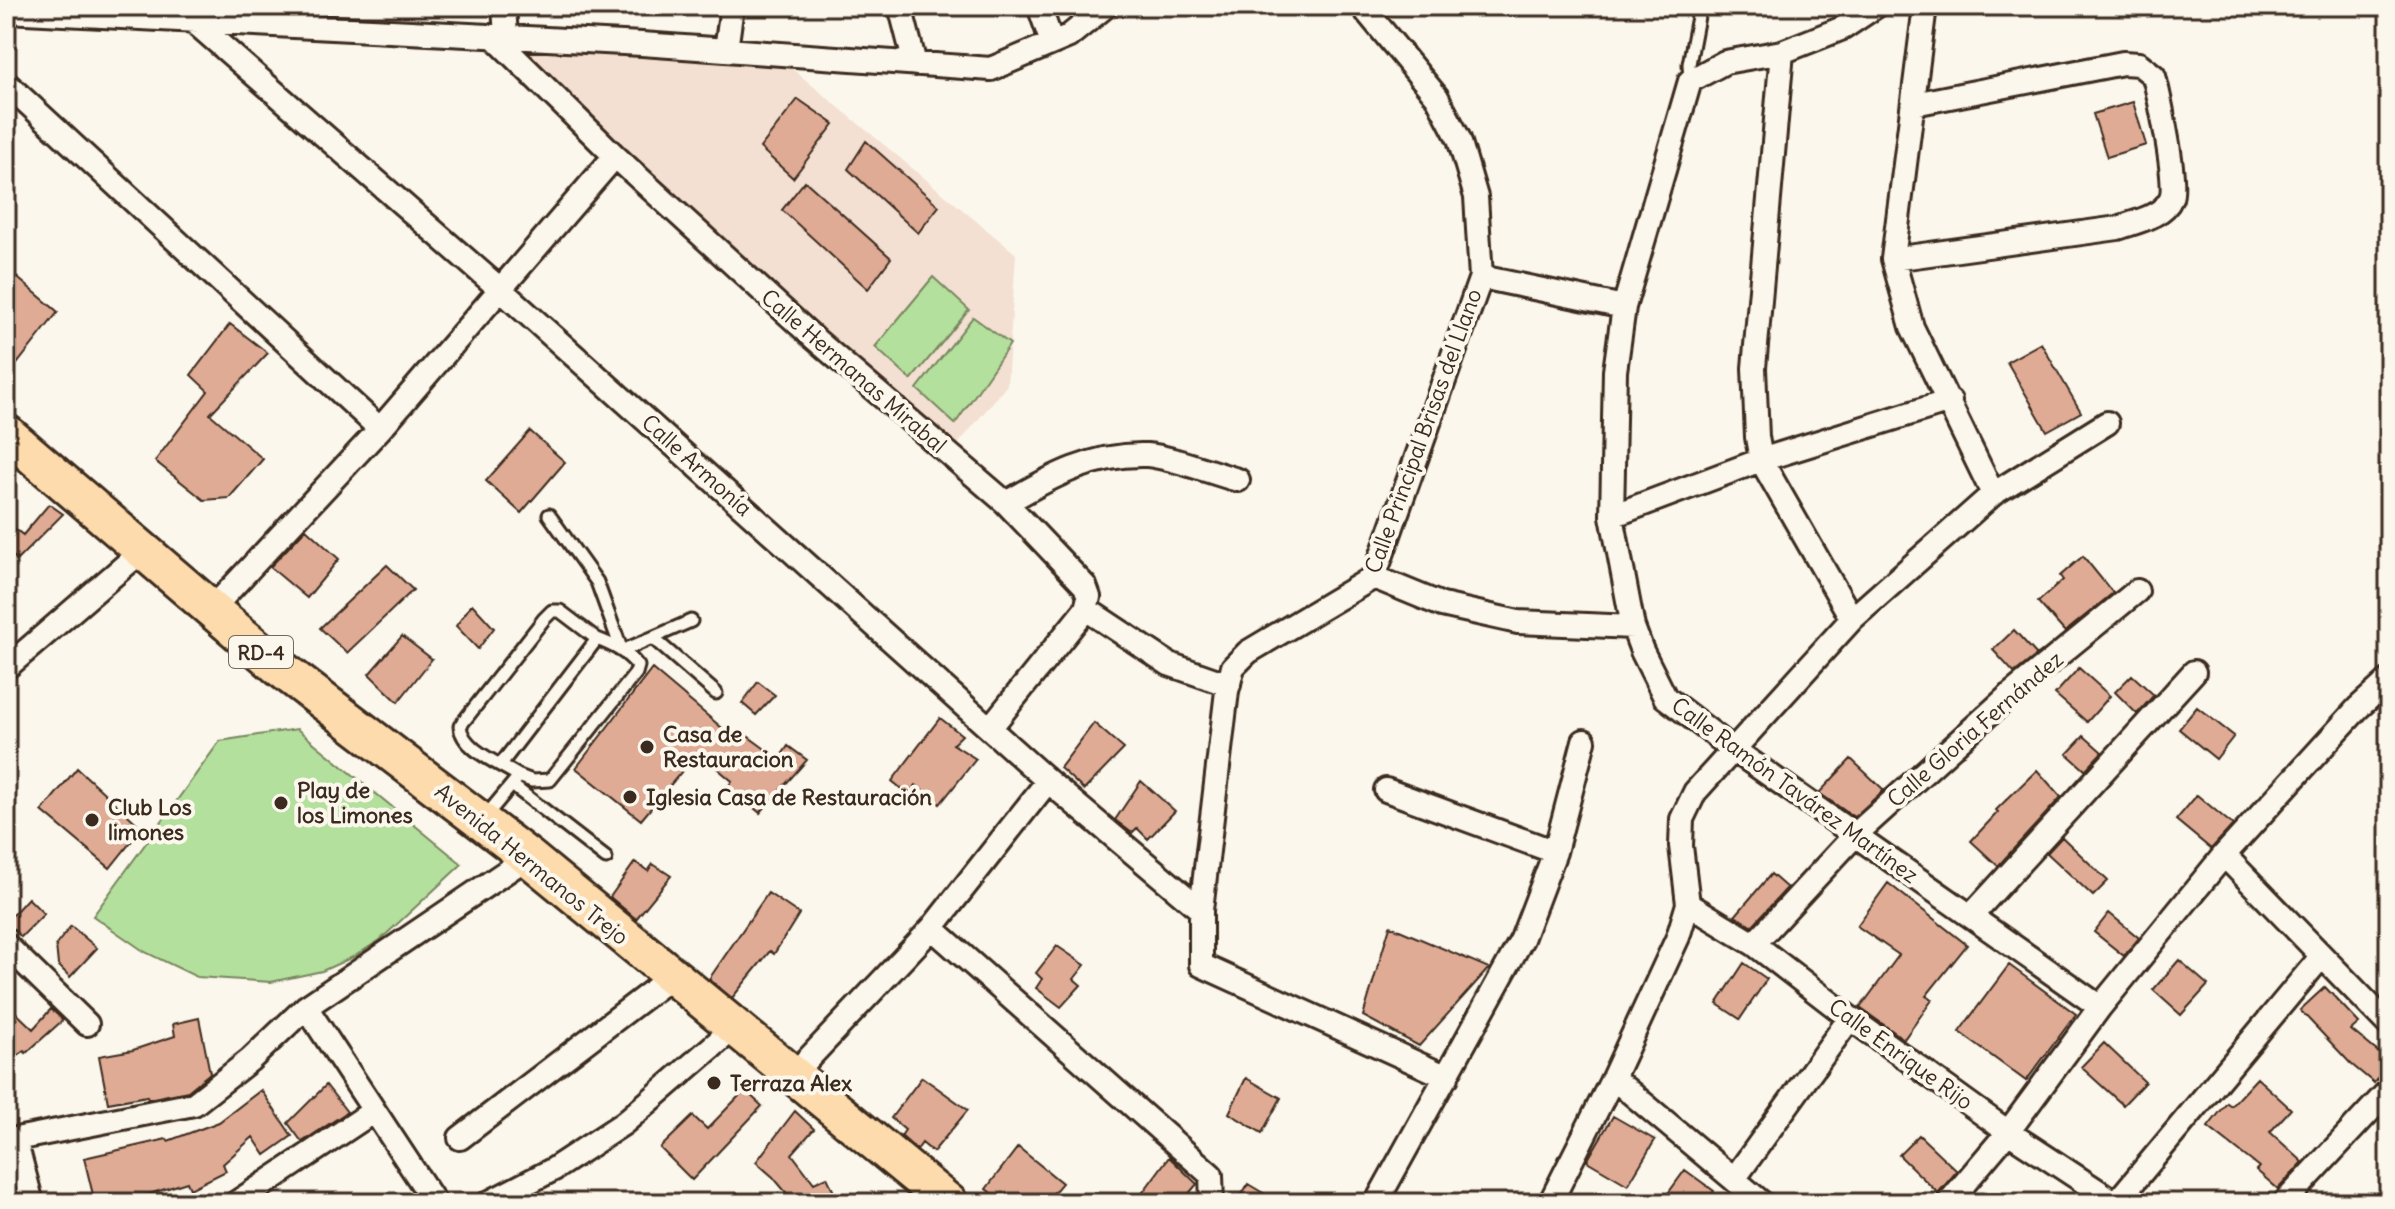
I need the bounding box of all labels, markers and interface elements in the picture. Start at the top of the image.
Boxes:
street label: Calle Hermanas Mirabal [756,283,952,459]
street label: Calle Principal Brisas del Llano [1358,285,1488,577]
street label: Calle Armonía [636,408,758,522]
road number: RD-4 [229,636,293,668]
street label: Calle Gloria Fernández [1881,645,2069,813]
street label: Calle Ramón Tavárez Martínez [1666,691,1924,889]
place label: Casa de Restauracion [663,720,794,773]
marker: Casa de Restauracion [638,738,656,756]
place label: Play de los Limones [297,776,413,829]
street label: Avenida Hermanos Trejo [430,777,634,951]
place label: Iglesia Casa de Restauración [646,783,932,811]
marker: Iglesia Casa de Restauración [621,788,639,806]
place label: Club Los limones [108,793,192,846]
marker: Play de los Limones [272,794,290,812]
marker: Club Los limones [83,811,101,829]
street label: Calle Enrique Rijo [1823,992,1979,1116]
place label: Terraza Alex [730,1069,852,1097]
marker: Terraza Alex [705,1074,723,1092]

